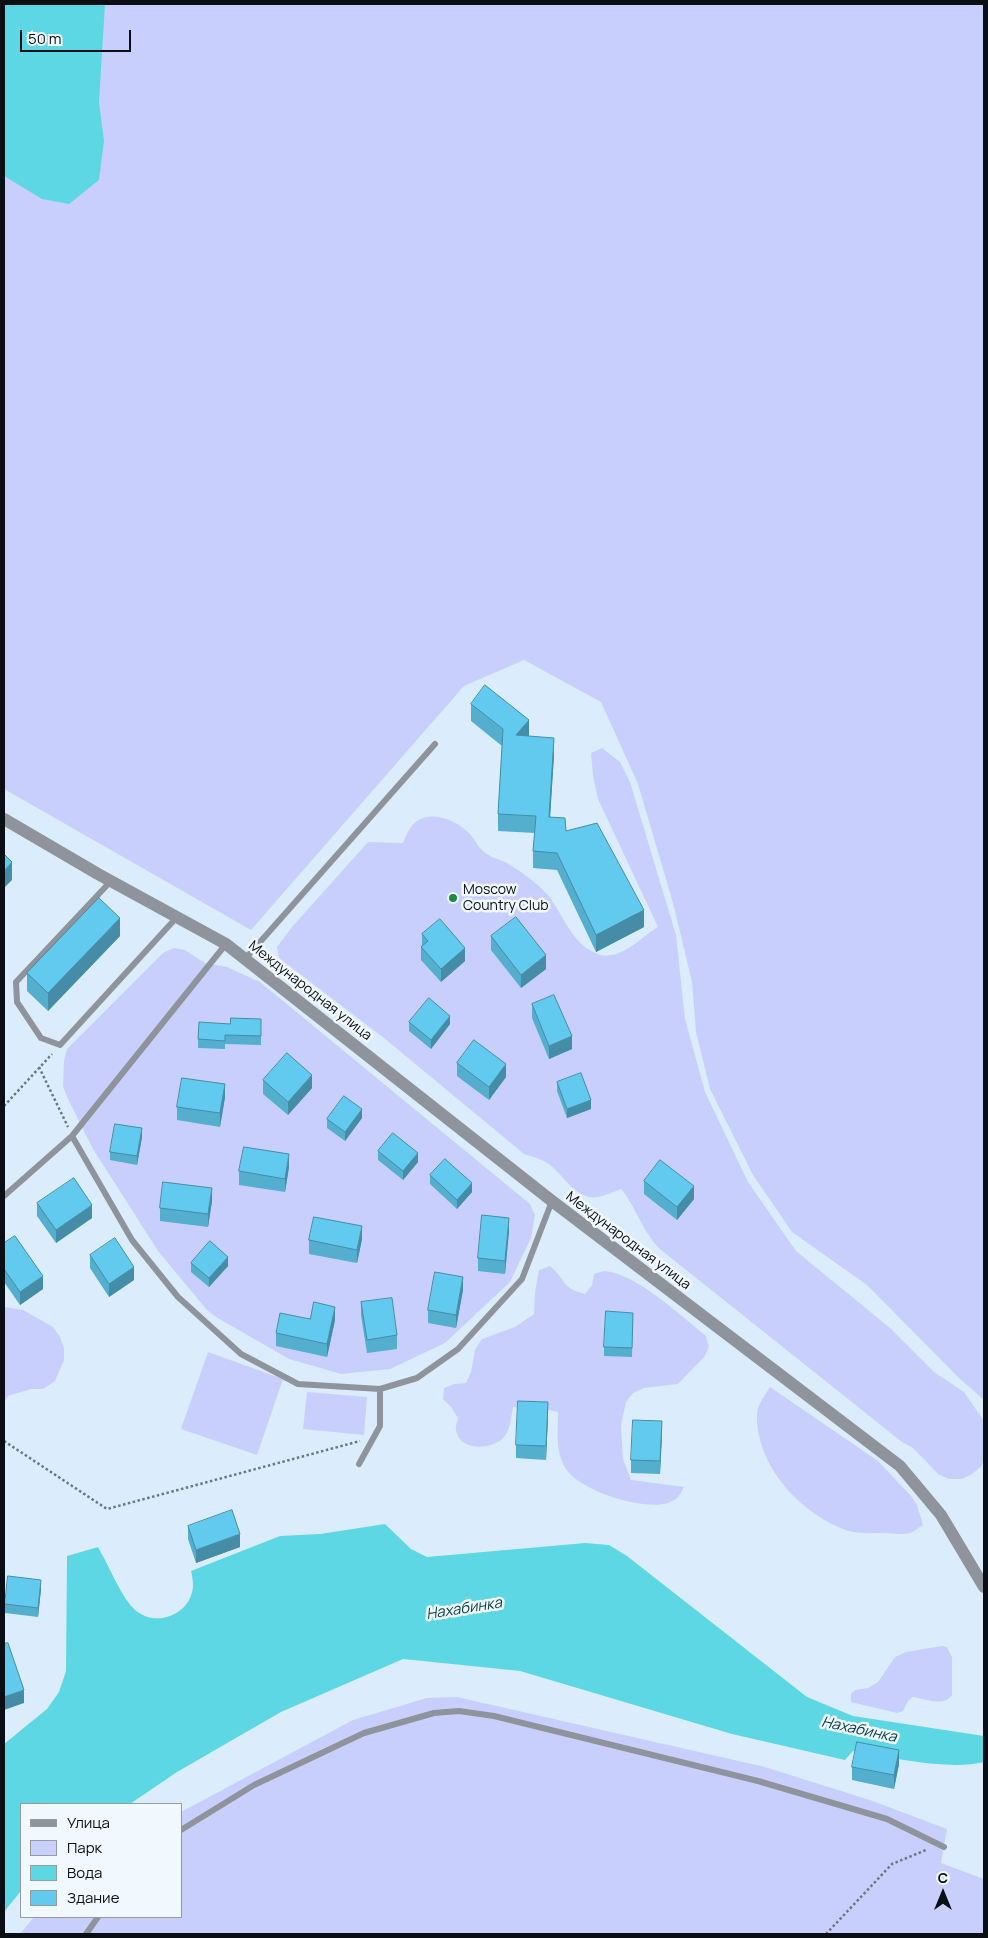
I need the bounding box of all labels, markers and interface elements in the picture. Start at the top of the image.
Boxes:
scale bar [22,20,134,52]
text: 50 m [28,28,62,49]
place label: Moscow Country Club [463,882,549,914]
marker: Moscow Country Club [447,892,459,904]
street label: Международная улица [245,938,375,1044]
street label: Международная улица [562,1189,694,1293]
water label: Нахабинка [425,1594,503,1624]
water label: Нахабинка [820,1713,898,1747]
legend [20,1803,182,1918]
text: Улица [67,1812,110,1833]
text: Парк [67,1837,102,1858]
text: Вода [67,1862,102,1883]
north arrow [918,1868,968,1918]
text: С [938,1868,948,1887]
text: Здание [67,1887,119,1908]

